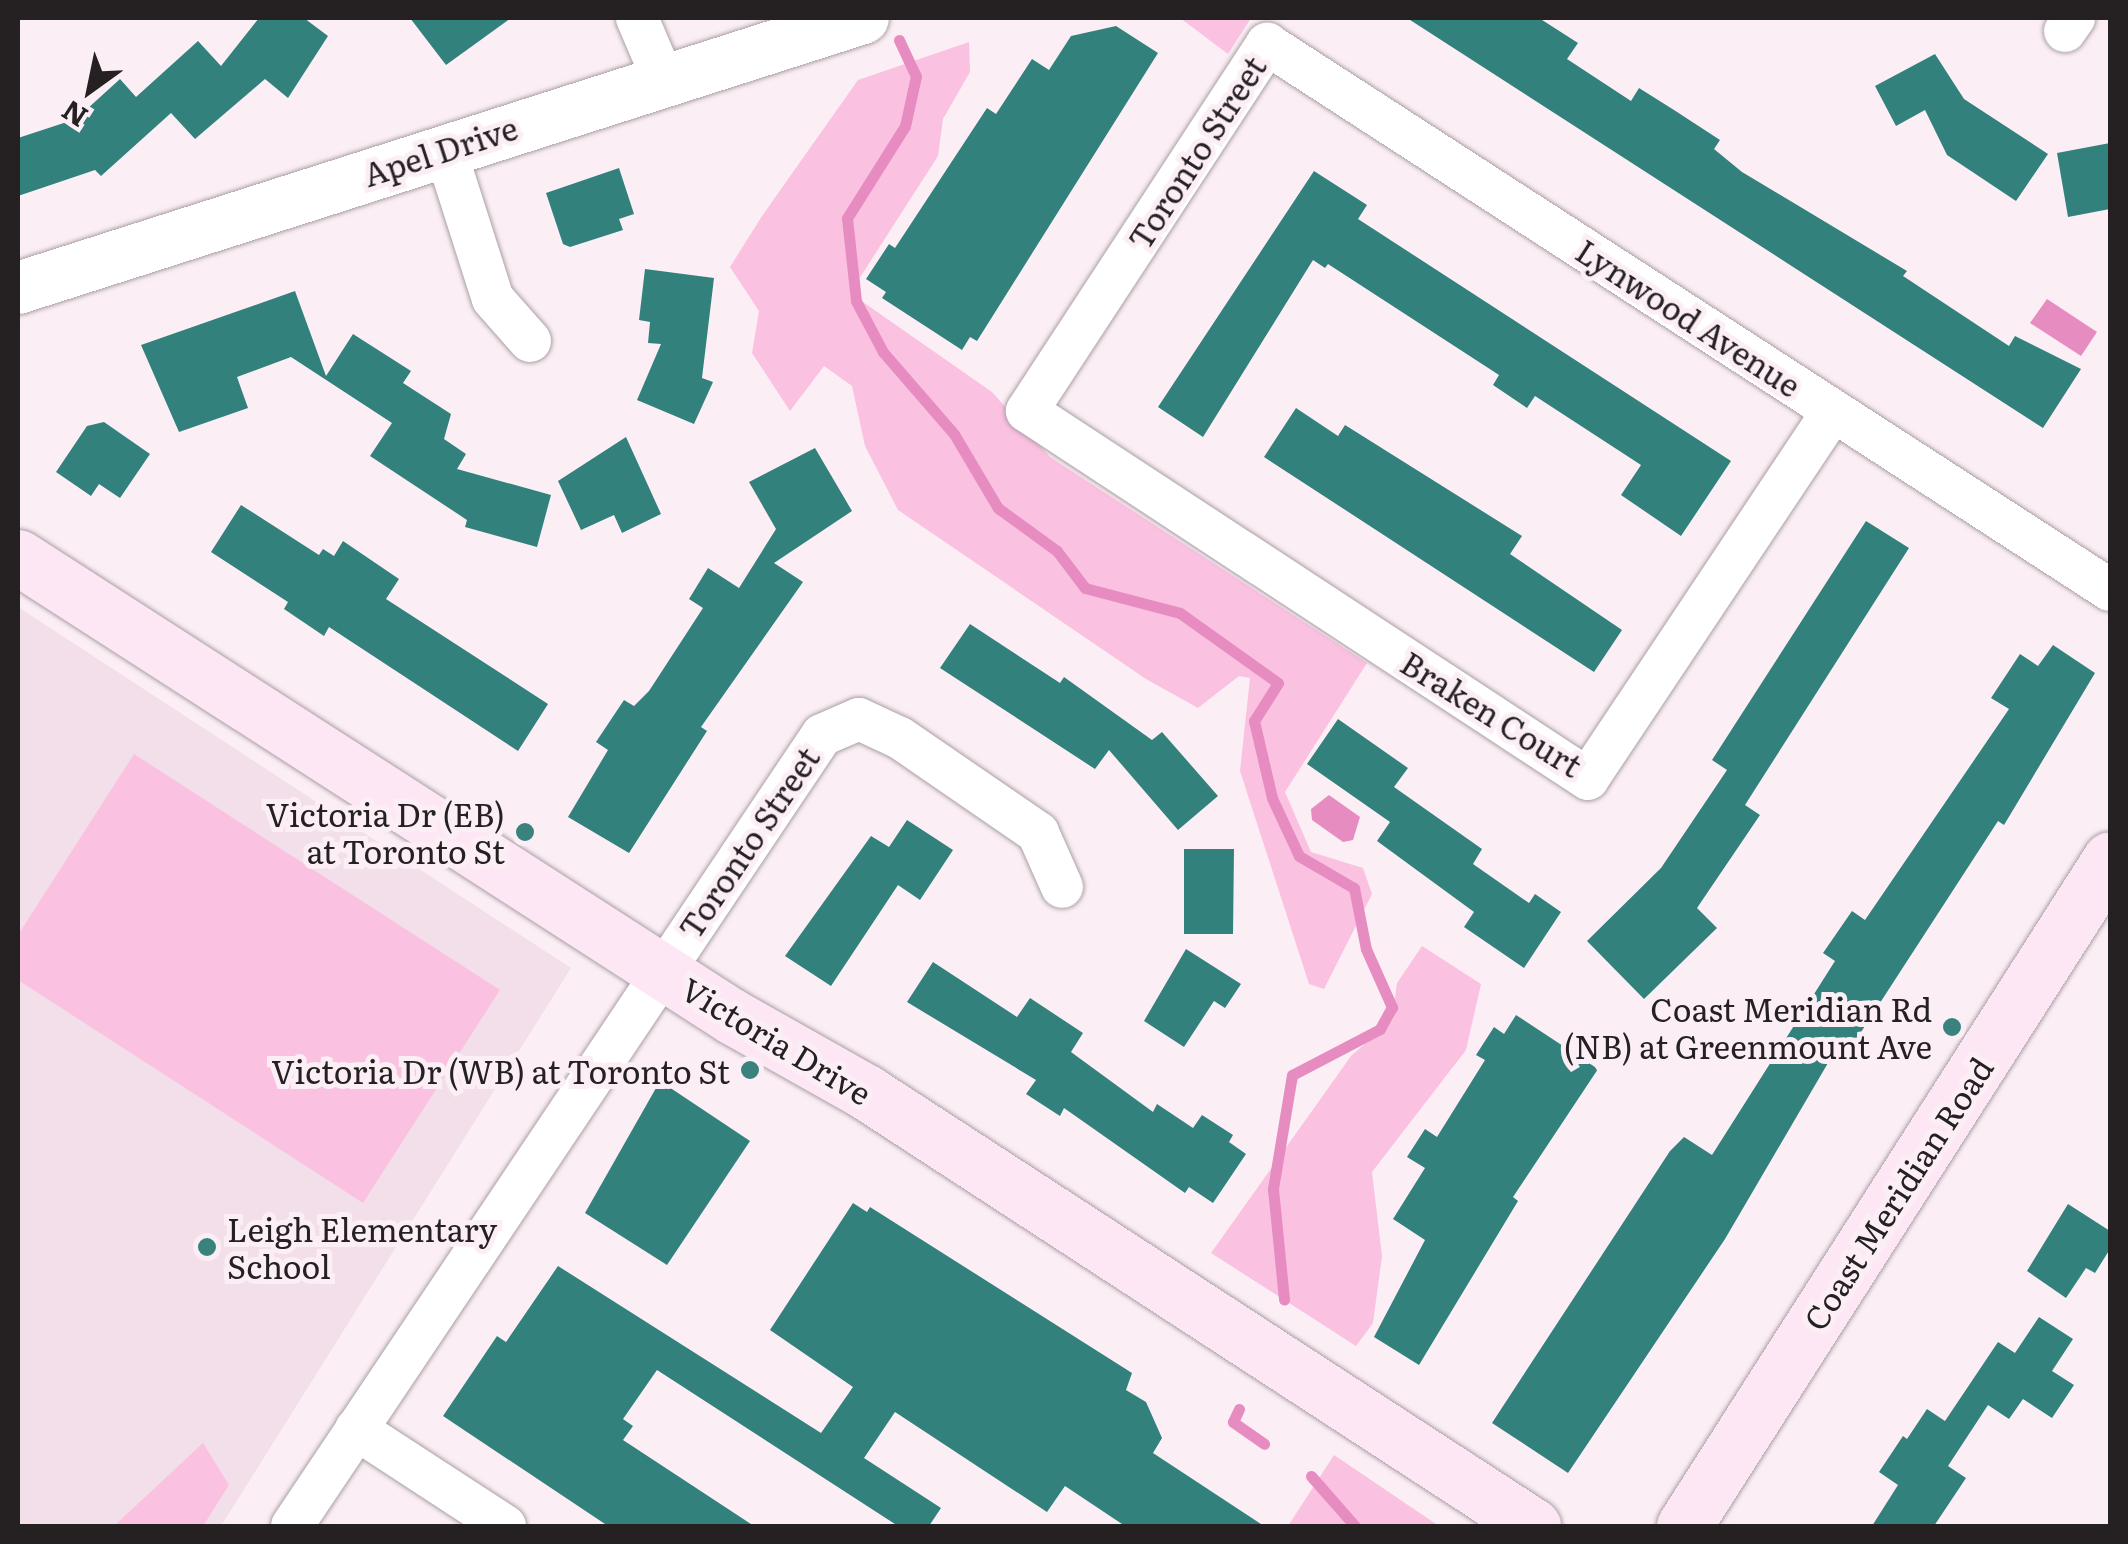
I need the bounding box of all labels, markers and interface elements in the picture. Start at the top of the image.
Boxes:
north arrow [40,40,140,140]
street label: Toronto Street [1119,48,1273,256]
text: N [52,91,95,139]
street label: Apel Drive [358,107,522,193]
street label: Lynwood Avenue [1570,230,1808,404]
street label: Braken Court [1395,642,1589,784]
street label: Toronto Street [670,739,826,945]
place label: Victoria Dr (EB) at Toronto St [266,795,505,870]
marker: Victoria Dr (EB) at Toronto St [514,821,536,843]
street label: Victoria Drive [675,968,879,1112]
place label: Coast Meridian Rd (NB) at Greenmount Ave [1564,990,1932,1065]
marker: Coast Meridian Rd (NB) at Greenmount Ave [1941,1016,1963,1038]
street label: Coast Meridian Road [1794,1049,2000,1337]
place label: Victoria Dr (WB) at Toronto St [271,1051,730,1089]
marker: Victoria Dr (WB) at Toronto St [739,1059,761,1081]
place label: Leigh Elementary School [227,1210,497,1285]
marker: Leigh Elementary School [196,1236,218,1258]

